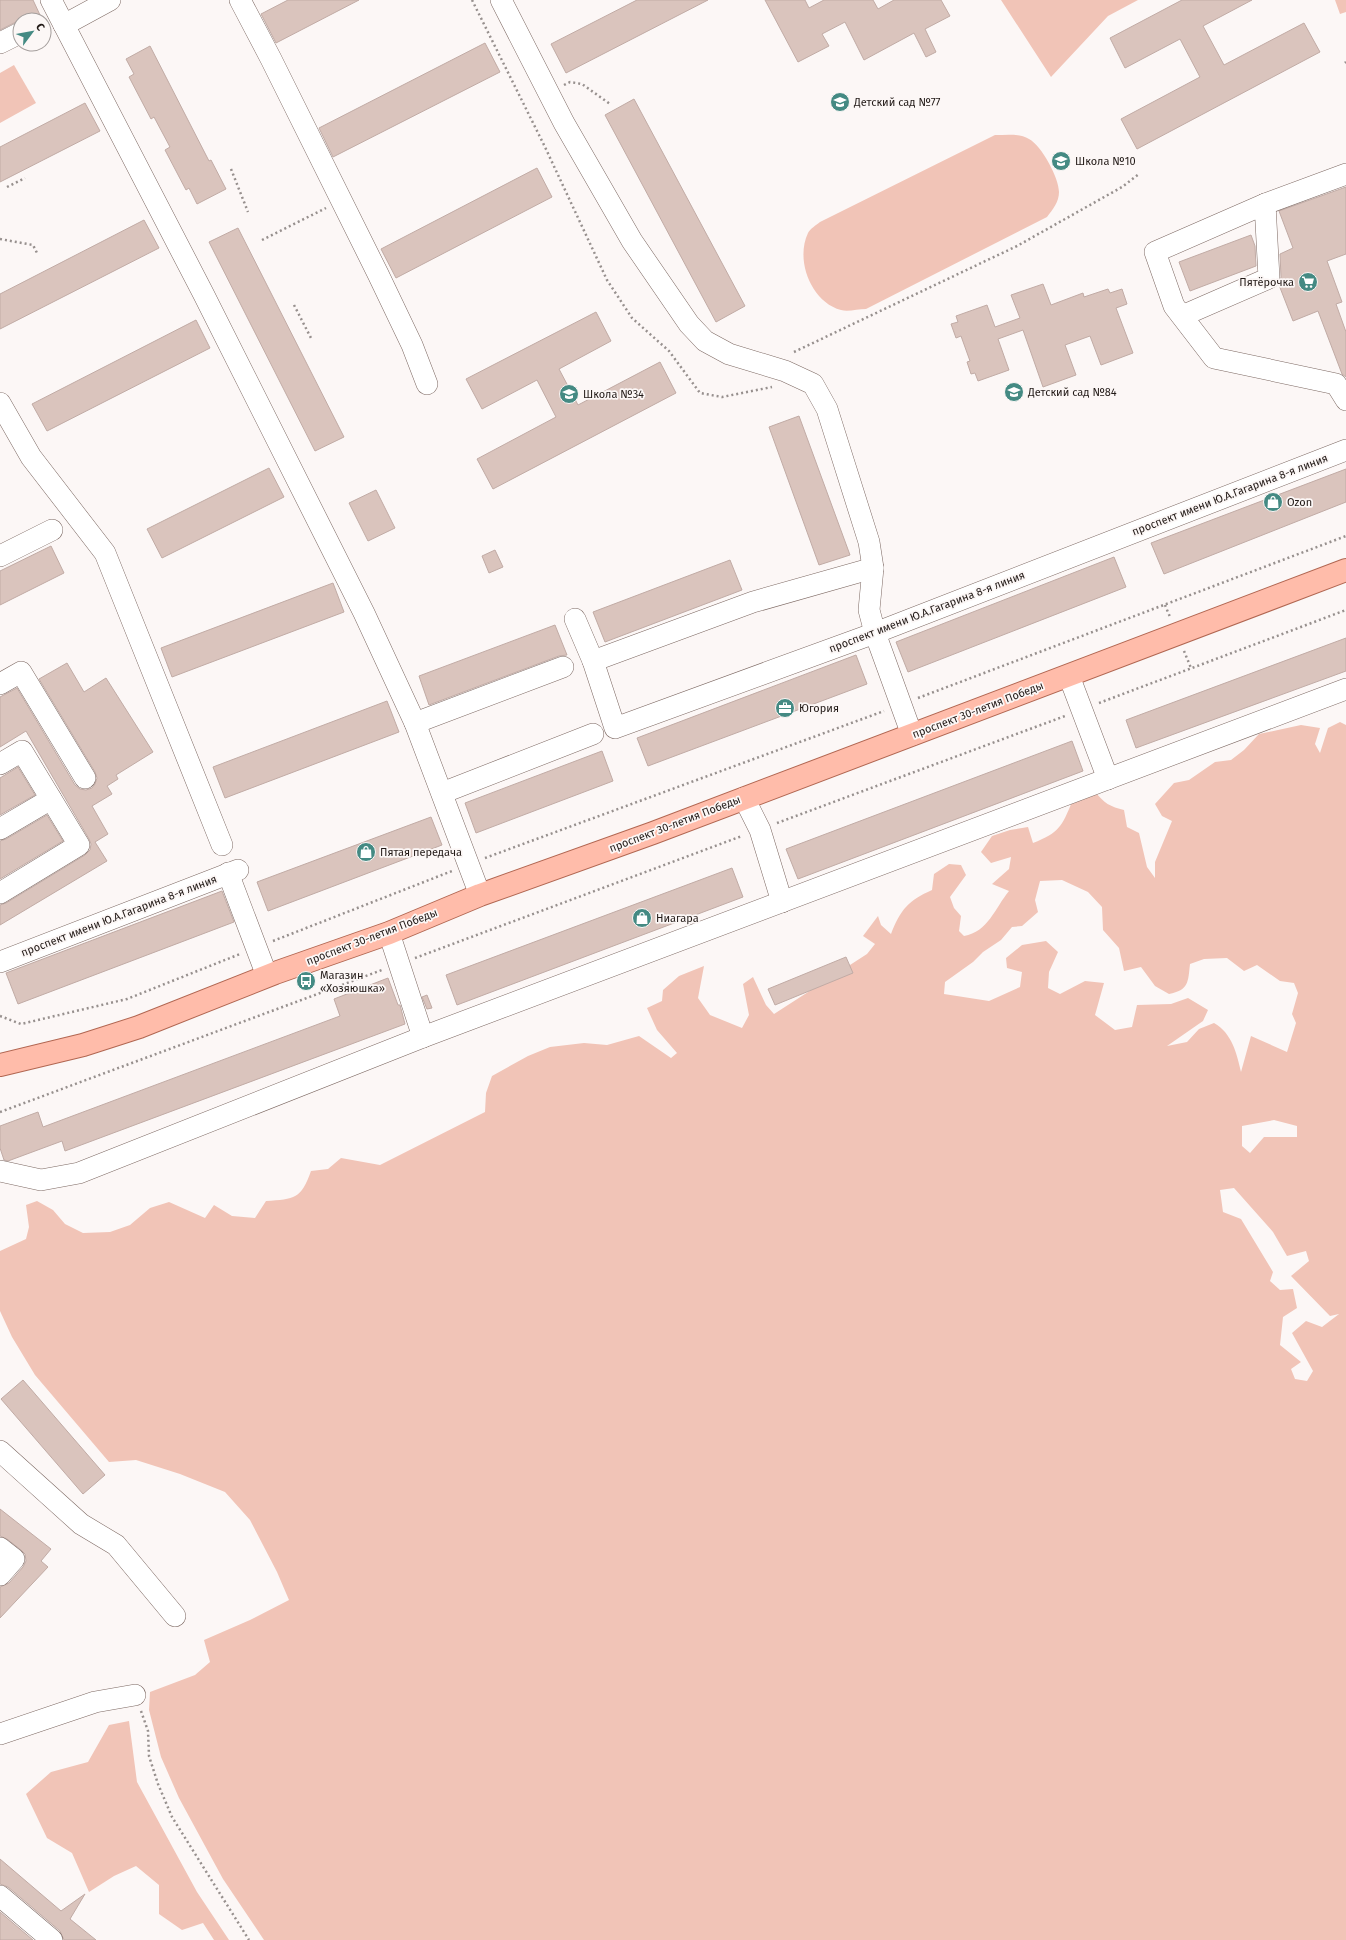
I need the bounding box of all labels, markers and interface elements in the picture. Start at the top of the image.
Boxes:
north arrow [12,12,52,52]
text: С [33,21,48,34]
school or university icon: Детский сад №77 [829,91,851,113]
place label: Детский сад №77 [853,96,941,109]
school or university icon: Школа №10 [1050,150,1072,172]
place label: Школа №10 [1075,155,1136,168]
supermarket icon: Пятёрочка [1297,271,1319,293]
place label: Пятёрочка [1239,276,1294,289]
school or university icon: Детский сад №84 [1003,381,1025,403]
school or university icon: Школа №34 [558,383,580,405]
place label: Детский сад №84 [1027,386,1117,399]
place label: Школа №34 [583,388,644,401]
street label: проспект имени Ю.А.Гагарина 8-я линия [1130,452,1330,538]
shop icon: Ozon [1262,491,1284,513]
place label: Ozon [1287,496,1312,509]
street label: проспект имени Ю.А.Гагарина 8-я линия [827,569,1027,655]
street label: проспект 30-летия Победы [911,679,1045,741]
office icon: Югория [774,697,796,719]
place label: Югория [799,702,839,715]
street label: проспект 30-летия Победы [608,793,742,855]
shop icon: Пятая передача [355,841,377,863]
place label: Пятая передача [380,846,462,859]
street label: проспект имени Ю.А.Гагарина 8-я линия [19,873,219,959]
street label: проспект 30-летия Победы [305,906,439,968]
shop icon: Ниагара [631,907,653,929]
place label: Ниагара [656,912,699,925]
place label: Магазин «Хозяюшка» [320,969,385,995]
bus stop icon: Магазин «Хозяюшка» [295,970,317,992]

